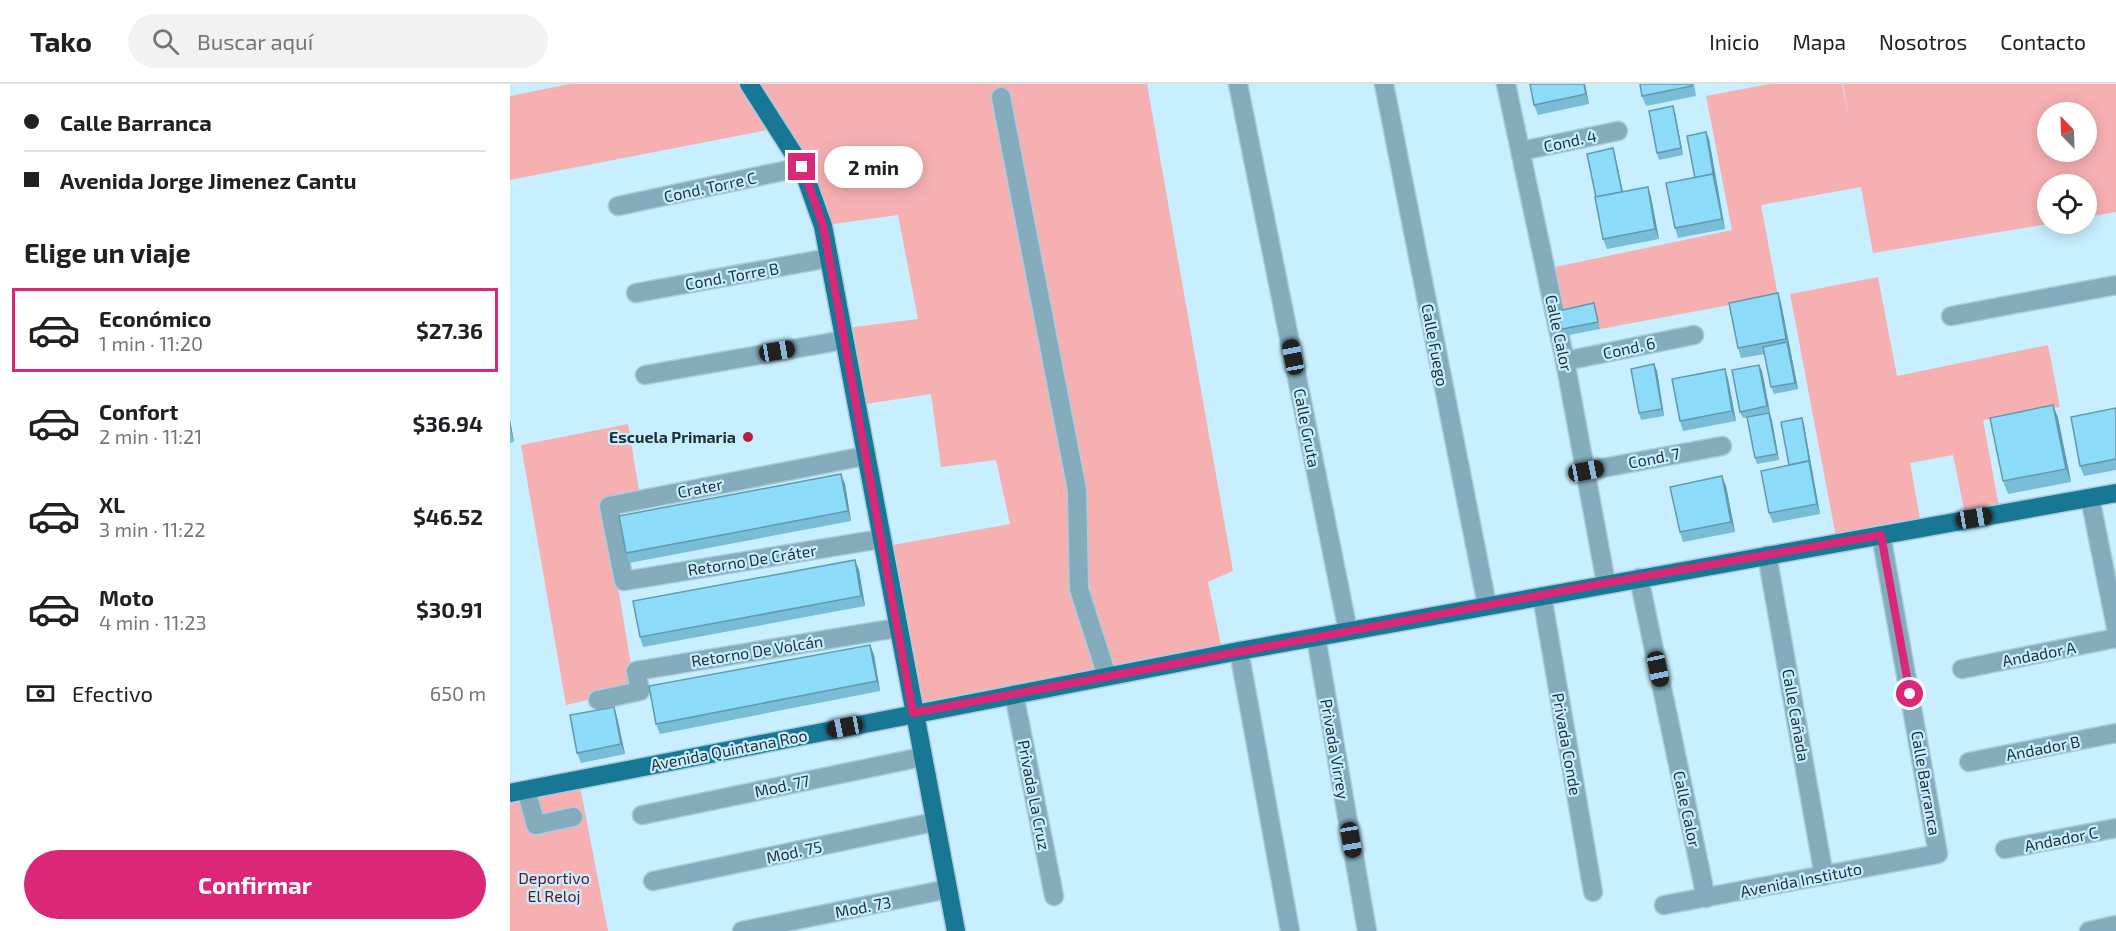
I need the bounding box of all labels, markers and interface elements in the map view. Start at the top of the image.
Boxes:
search box [128,14,548,68]
text: Tako [30,24,92,58]
icon: search [149,25,182,58]
text: Buscar aquí [197,28,313,54]
text: Inicio [1709,29,1759,54]
text: Mapa [1792,29,1846,54]
text: Nosotros [1879,29,1967,54]
text: Contacto [2000,29,2086,54]
north arrow [2037,102,2097,162]
map controls [2037,102,2097,234]
text: Calle Barranca [60,109,212,135]
street label: Cond. 4 [1542,126,1598,155]
callout: 2 min [823,146,922,188]
route end [788,153,815,180]
text: 2 min [848,155,899,179]
text: Avenida Jorge Jimenez Cantu [60,167,357,193]
street label: Cond. Torre C [662,167,758,206]
button: locate [2037,174,2097,234]
text: Elige un viaje [24,236,191,268]
street label: Cond. Torre B [684,258,780,293]
street label: Calle Calor [1542,293,1577,373]
street label: Calle Fuego [1418,302,1453,388]
icon: car [27,303,81,357]
text: Económico [99,305,211,331]
text: $27.36 [416,317,483,343]
text: 1 min · 11:20 [99,331,203,355]
street label: Cond. 6 [1601,333,1657,362]
car [1281,338,1305,376]
car [758,339,796,363]
street label: Calle Gruta [1291,387,1324,469]
icon: car [27,396,81,450]
text: Confort [99,398,178,424]
text: $36.94 [412,410,483,436]
text: 2 min · 11:21 [99,424,202,448]
place label: Escuela Primaria [609,427,736,446]
marker: Escuela Primaria [741,430,755,444]
street label: Cond. 7 [1627,443,1681,472]
car [1567,459,1605,483]
street label: Crater [676,474,725,501]
icon: car [27,489,81,543]
text: XL [99,491,125,517]
text: $46.52 [413,503,483,529]
car [1955,506,1993,530]
text: 3 min · 11:22 [99,517,205,541]
street label: Retorno De Cráter [686,540,818,579]
icon: car [27,582,81,636]
text: Moto [99,584,154,610]
text: $30.91 [416,596,483,622]
text: 4 min · 11:23 [99,610,207,634]
street label: Retorno De Volcán [690,631,824,670]
street label: Andador A [2000,637,2077,670]
car [1645,650,1671,688]
street label: Calle Cañada [1779,667,1814,763]
icon: cash [24,677,57,710]
text: Efectivo [72,680,153,706]
route start [1896,680,1923,707]
text: 650 m [430,681,486,705]
street label: Privada Conde [1549,691,1586,797]
street label: Privada Virrey [1317,697,1354,801]
car [826,715,864,739]
street label: Avenida Quintana Roo [649,725,809,775]
street label: Calle Barranca [1908,729,1945,837]
street label: Andador B [2004,731,2082,764]
street label: Privada La Cruz [1014,738,1054,852]
street label: Calle Calor [1670,769,1705,849]
street label: Mod. 77 [753,770,811,801]
car [1339,821,1363,859]
street label: Andador C [2023,822,2099,855]
street label: Mod. 75 [764,836,823,867]
button: Confirmar [24,850,486,919]
street label: Avenida Instituto [1738,858,1863,901]
park label: Deportivo El Reloj [518,868,590,906]
street label: Mod. 73 [833,892,893,921]

